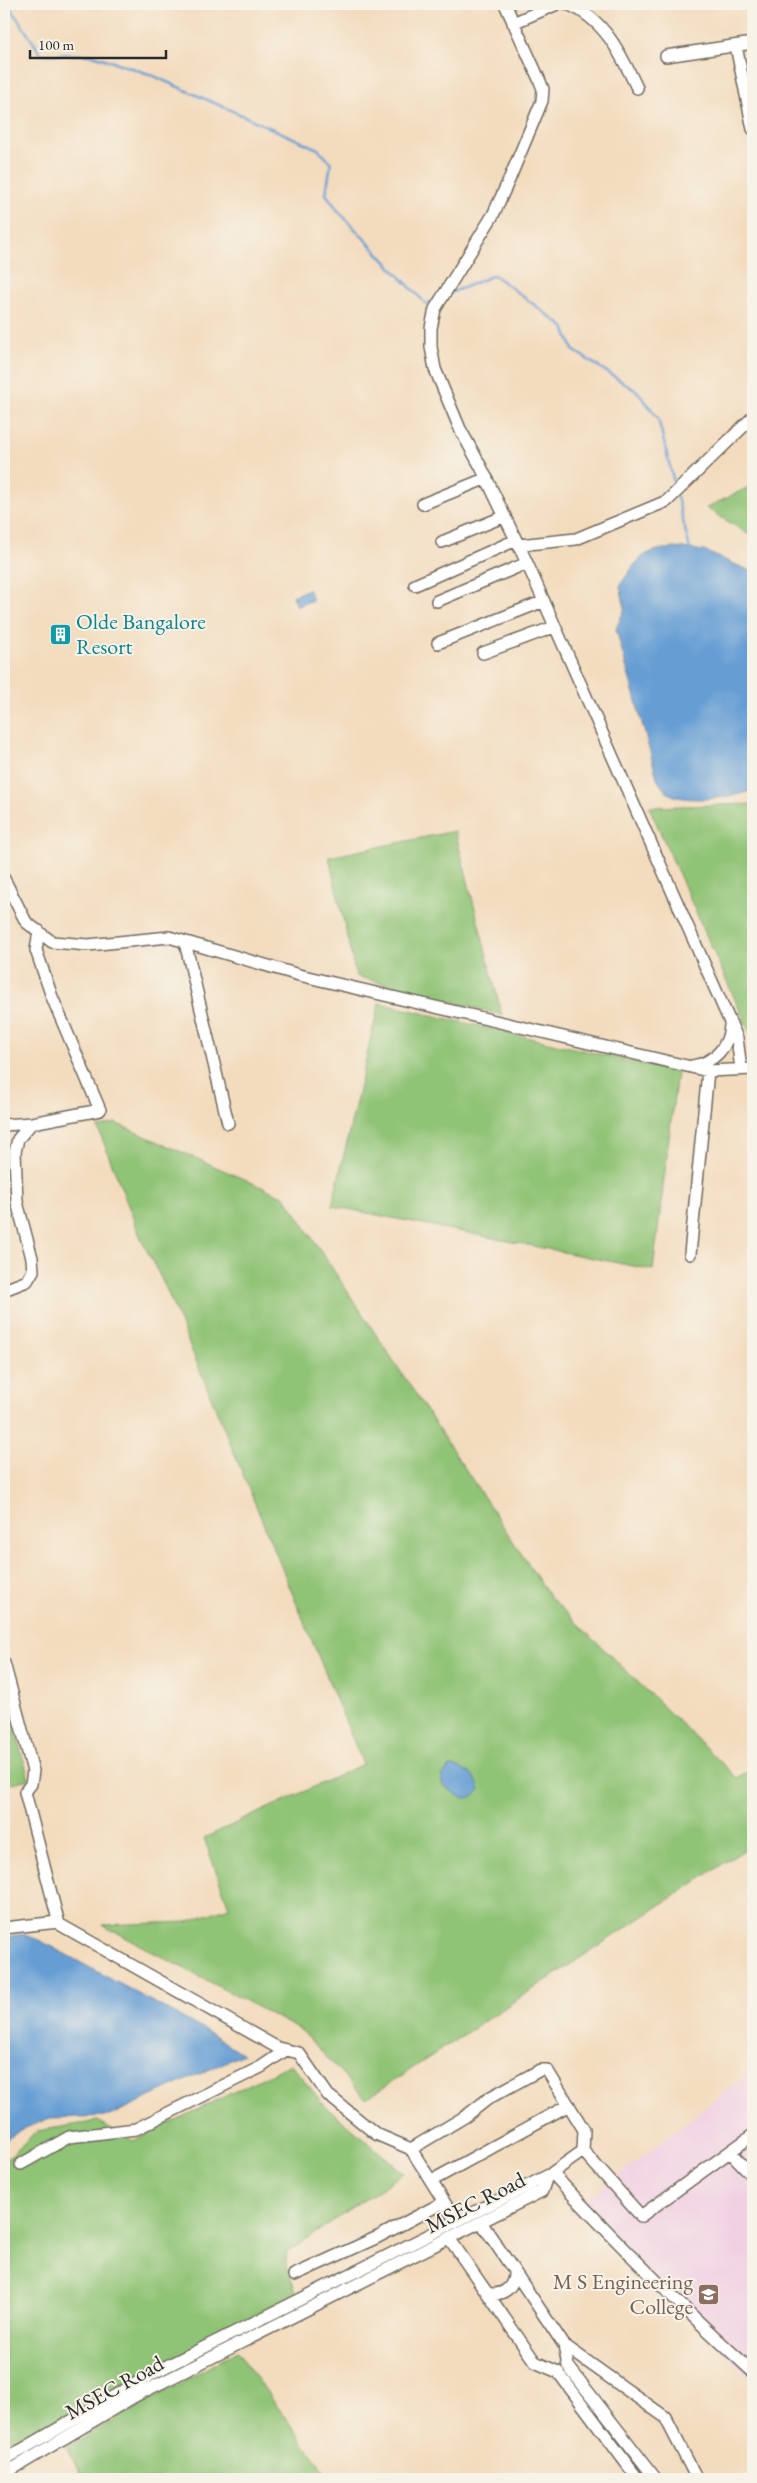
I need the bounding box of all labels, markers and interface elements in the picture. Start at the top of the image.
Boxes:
scale bar [30,28,166,60]
text: 100 m [38,35,75,54]
place label: Olde Bangalore Resort [76,607,206,661]
building icon: Olde Bangalore Resort [48,622,72,646]
street label: MSEC Road [420,2164,531,2240]
place label: M S Engineering College [553,2267,693,2321]
school or university icon: M S Engineering College [697,2282,721,2306]
street label: MSEC Road [60,2348,169,2426]

